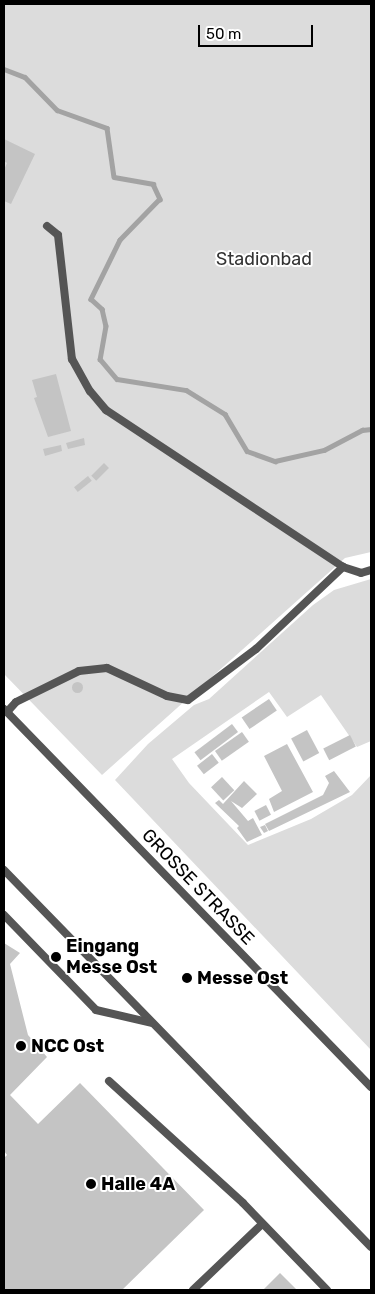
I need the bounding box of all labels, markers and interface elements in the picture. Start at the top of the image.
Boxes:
scale bar [200,15,315,47]
text: 50 m [206,25,241,43]
park label: Stadionbad [216,248,312,270]
street label: GROSSE STRASSE [137,825,259,949]
place label: Eingang Messe Ost [66,936,157,979]
marker: Eingang Messe Ost [50,951,62,963]
place label: Messe Ost [197,967,288,989]
marker: Messe Ost [181,972,193,984]
place label: NCC Ost [31,1035,104,1057]
marker: NCC Ost [15,1040,27,1052]
place label: Halle 4A [101,1173,175,1195]
marker: Halle 4A [85,1178,97,1190]

